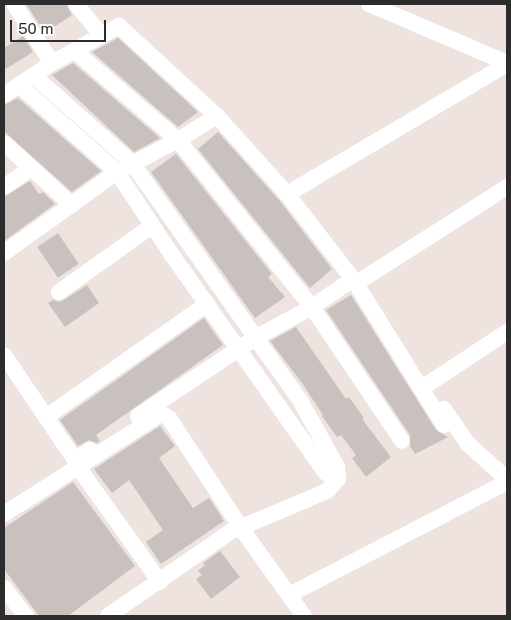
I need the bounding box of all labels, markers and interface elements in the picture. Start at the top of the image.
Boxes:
scale bar [12,10,109,42]
text: 50 m [18,20,53,37]

